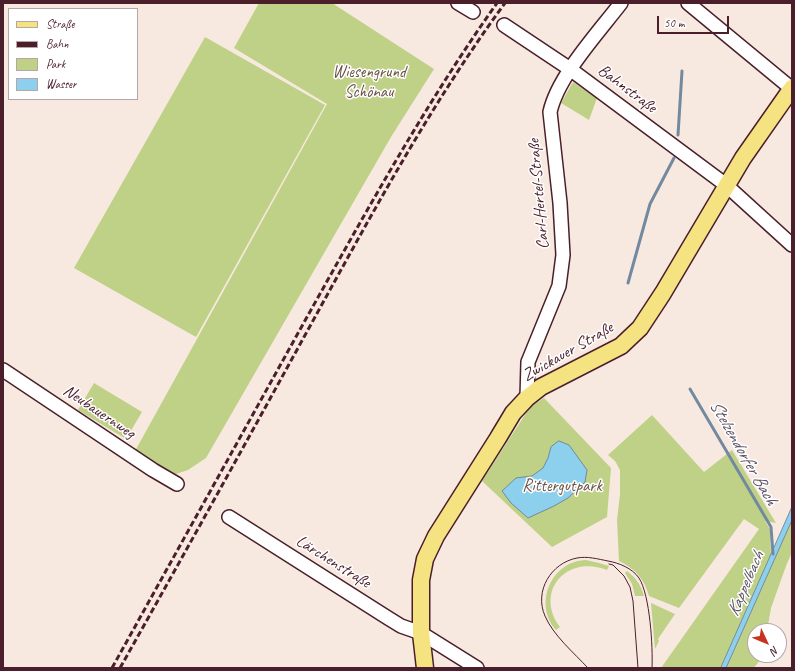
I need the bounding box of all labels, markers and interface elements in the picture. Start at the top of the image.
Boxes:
legend [8,8,138,100]
scale bar [659,8,731,34]
text: 50 m [664,15,684,31]
text: Straße [46,16,74,32]
text: Bahn [46,36,68,52]
text: Park [46,56,65,72]
street label: Bahnstraße [594,60,660,118]
park label: Wiesengrund Schönau [332,63,406,103]
text: Wasser [46,76,76,92]
street label: Carl-Hertel-Straße [524,138,554,250]
street label: Zwickauer Straße [519,318,617,386]
street label: Neubauernweg [59,380,139,444]
water label: Stelzendorfer Bach [704,397,782,509]
park label: Rittergutpark [522,477,602,497]
street label: Lärchenstraße [292,531,374,593]
water label: Kappelbach [723,548,769,620]
north arrow [747,623,787,663]
text: N [768,643,782,658]

